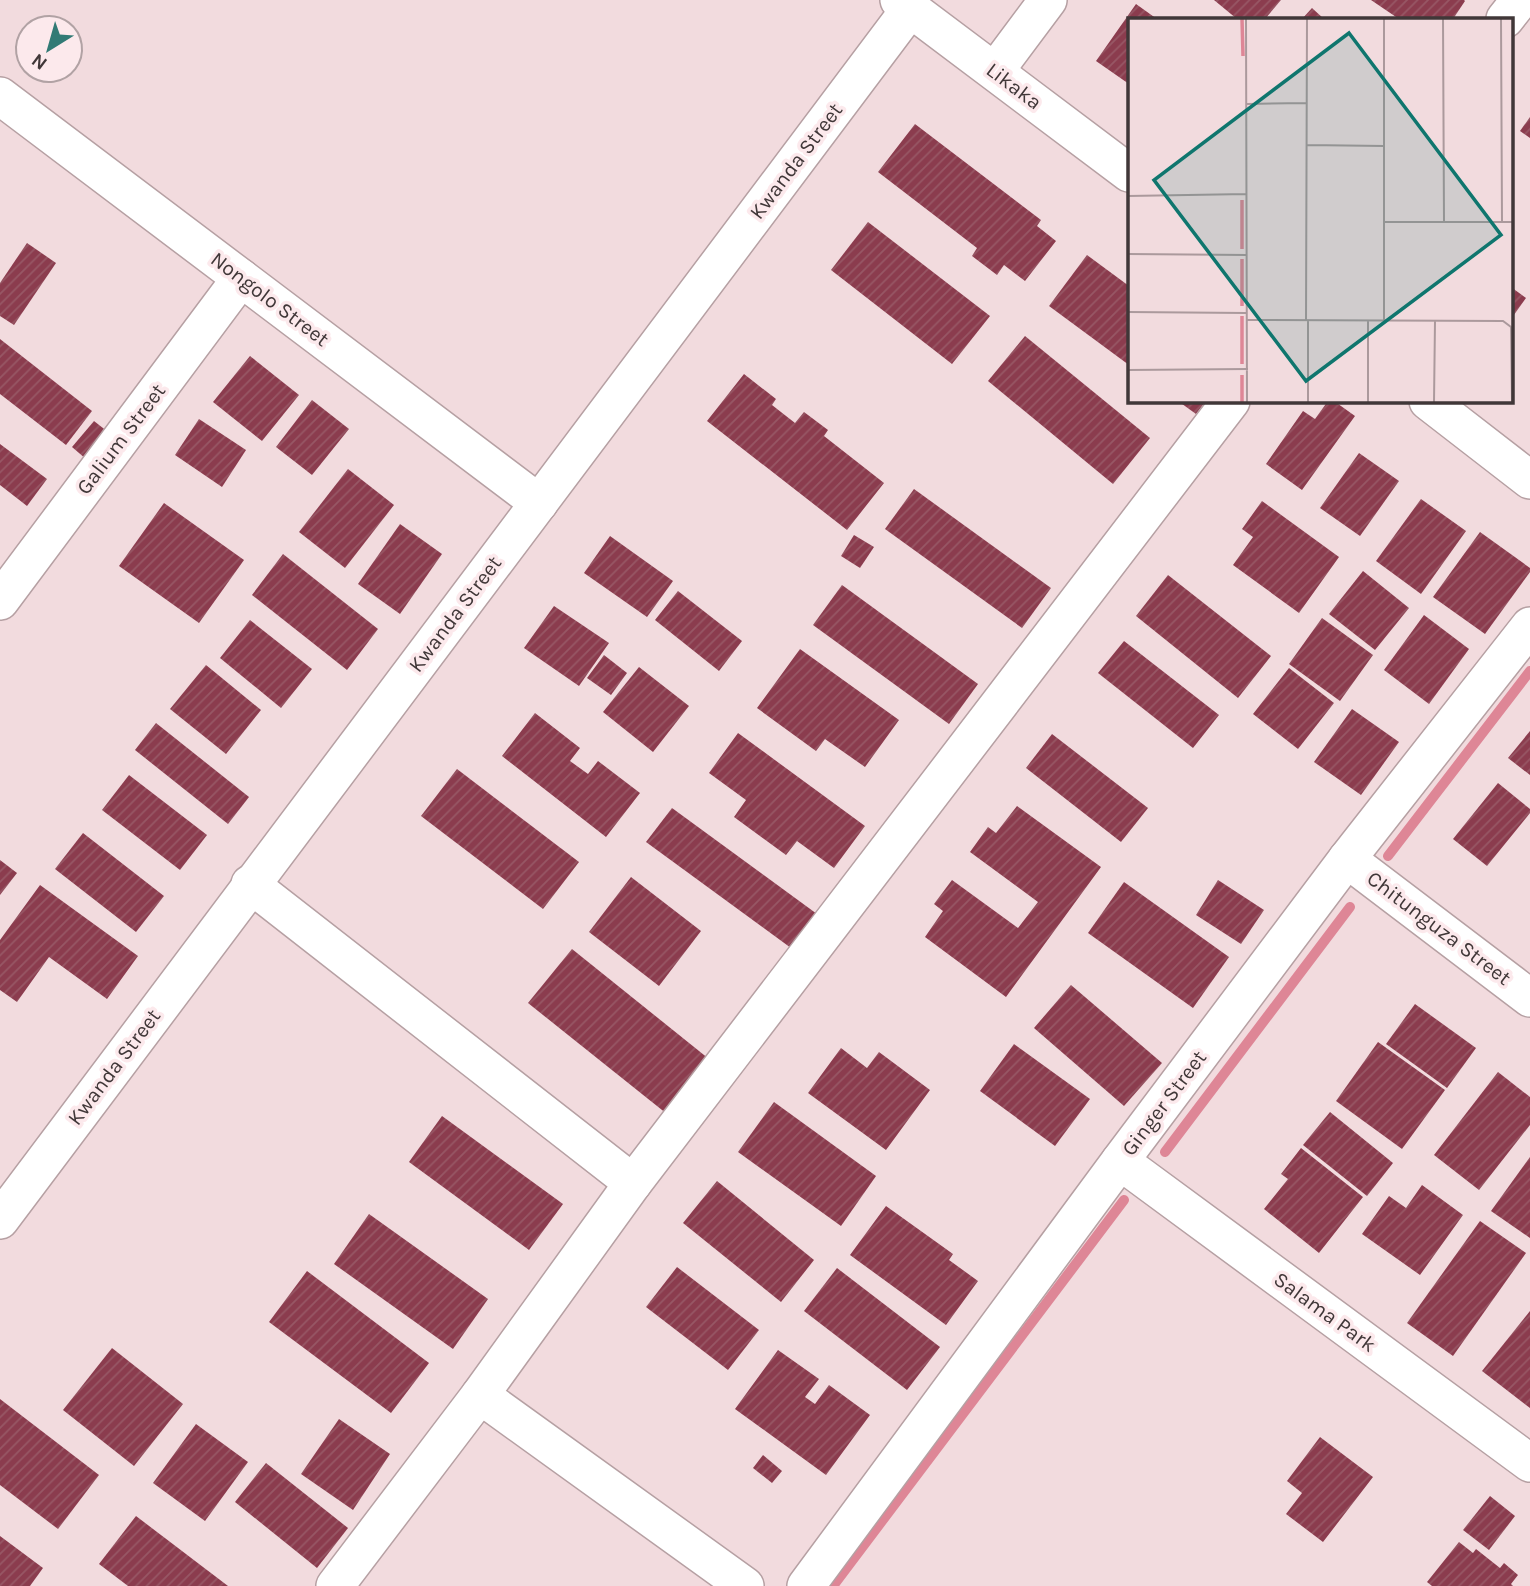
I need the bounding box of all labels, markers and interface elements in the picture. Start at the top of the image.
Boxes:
north arrow [14,14,84,84]
inset map [1128,18,1512,402]
text: N [27,49,51,75]
street label: Likaka [982,57,1046,115]
street label: Kwanda Street [745,98,847,224]
street label: Nongolo Street [206,247,334,351]
street label: Galium Street [72,379,170,499]
street label: Kwanda Street [404,551,506,677]
street label: Chitunguza Street [1362,866,1516,990]
street label: Kwanda Street [63,1004,165,1130]
street label: Ginger Street [1117,1046,1211,1160]
street label: Salama Park [1269,1267,1381,1357]

